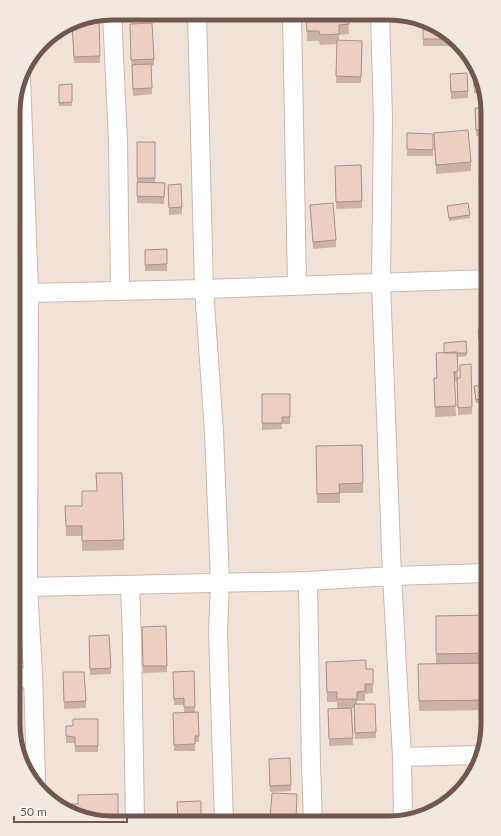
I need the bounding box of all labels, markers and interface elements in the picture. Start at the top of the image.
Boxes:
scale bar [14,798,127,824]
text: 50 m [20,804,47,819]

